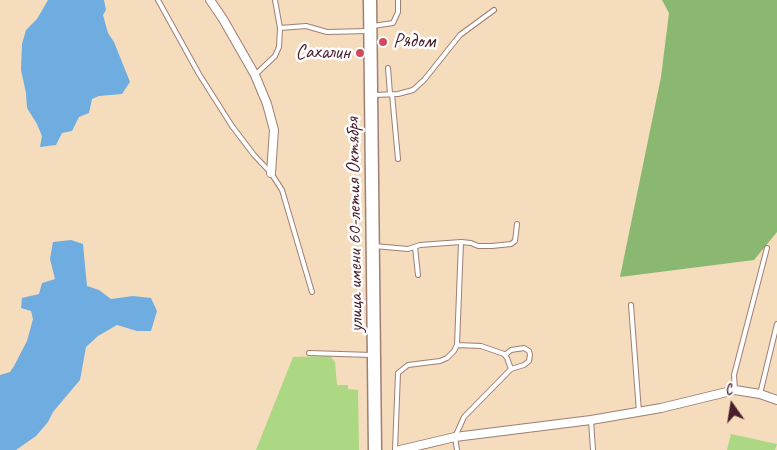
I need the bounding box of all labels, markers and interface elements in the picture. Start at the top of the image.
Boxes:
place label: Рядом [393,30,435,54]
marker: Рядом [377,36,389,48]
place label: Сахалин [295,41,350,65]
marker: Сахалин [354,47,366,59]
street label: улица имени 60-летия Октября [341,117,369,333]
north arrow [707,380,757,430]
text: С [723,381,734,399]

